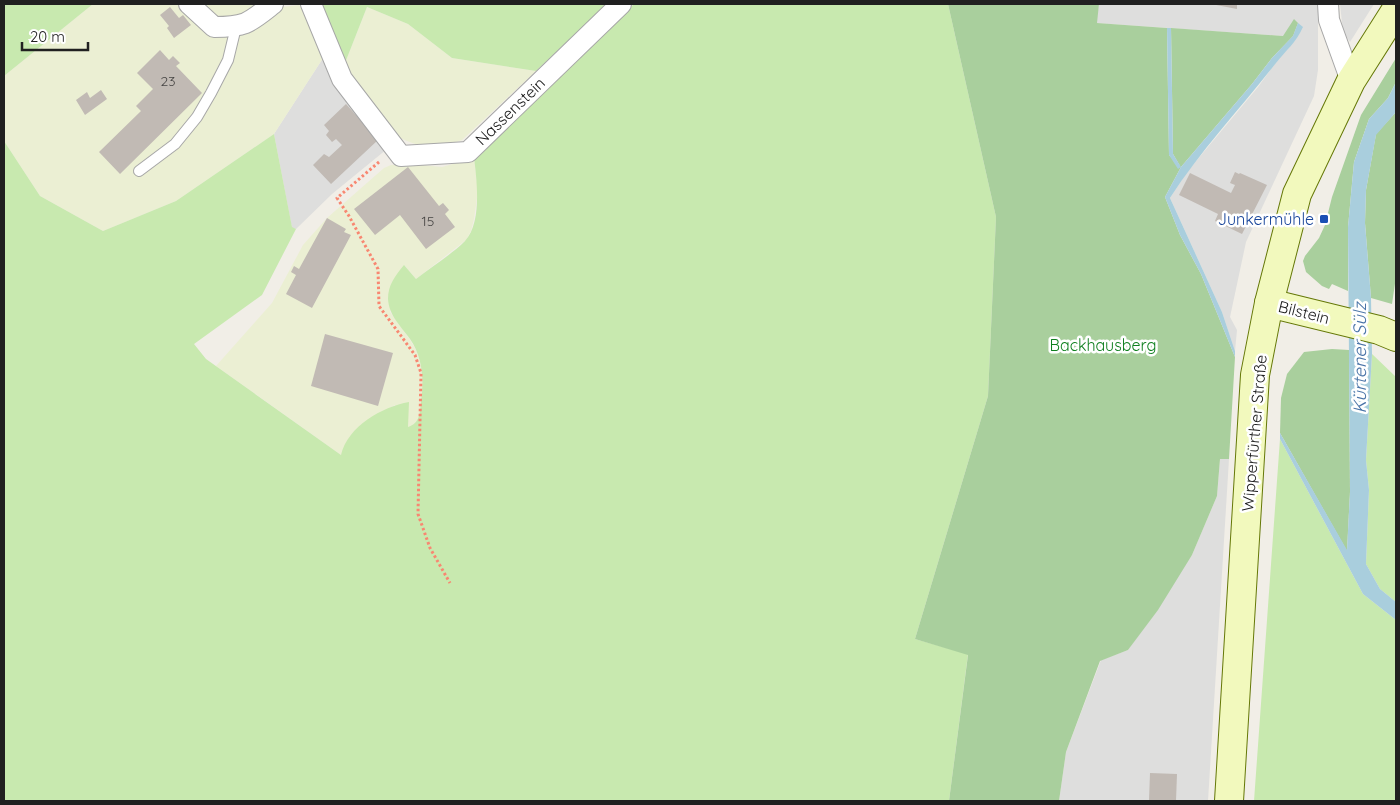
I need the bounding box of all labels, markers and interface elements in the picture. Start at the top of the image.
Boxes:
scale bar [22,20,89,52]
text: 20 m [30,27,65,46]
house number: 23 [160,72,176,90]
street label: Nassenstein [471,73,549,149]
place label: Junkermühle [1218,209,1314,229]
house number: 15 [422,212,434,230]
marker: Junkermühle [1318,213,1330,225]
street label: Bilstein [1276,296,1332,328]
water label: Kürtener Sülz [1348,300,1371,413]
park label: Backhausberg [1050,335,1156,355]
street label: Wipperfürther Straße [1237,354,1271,512]

